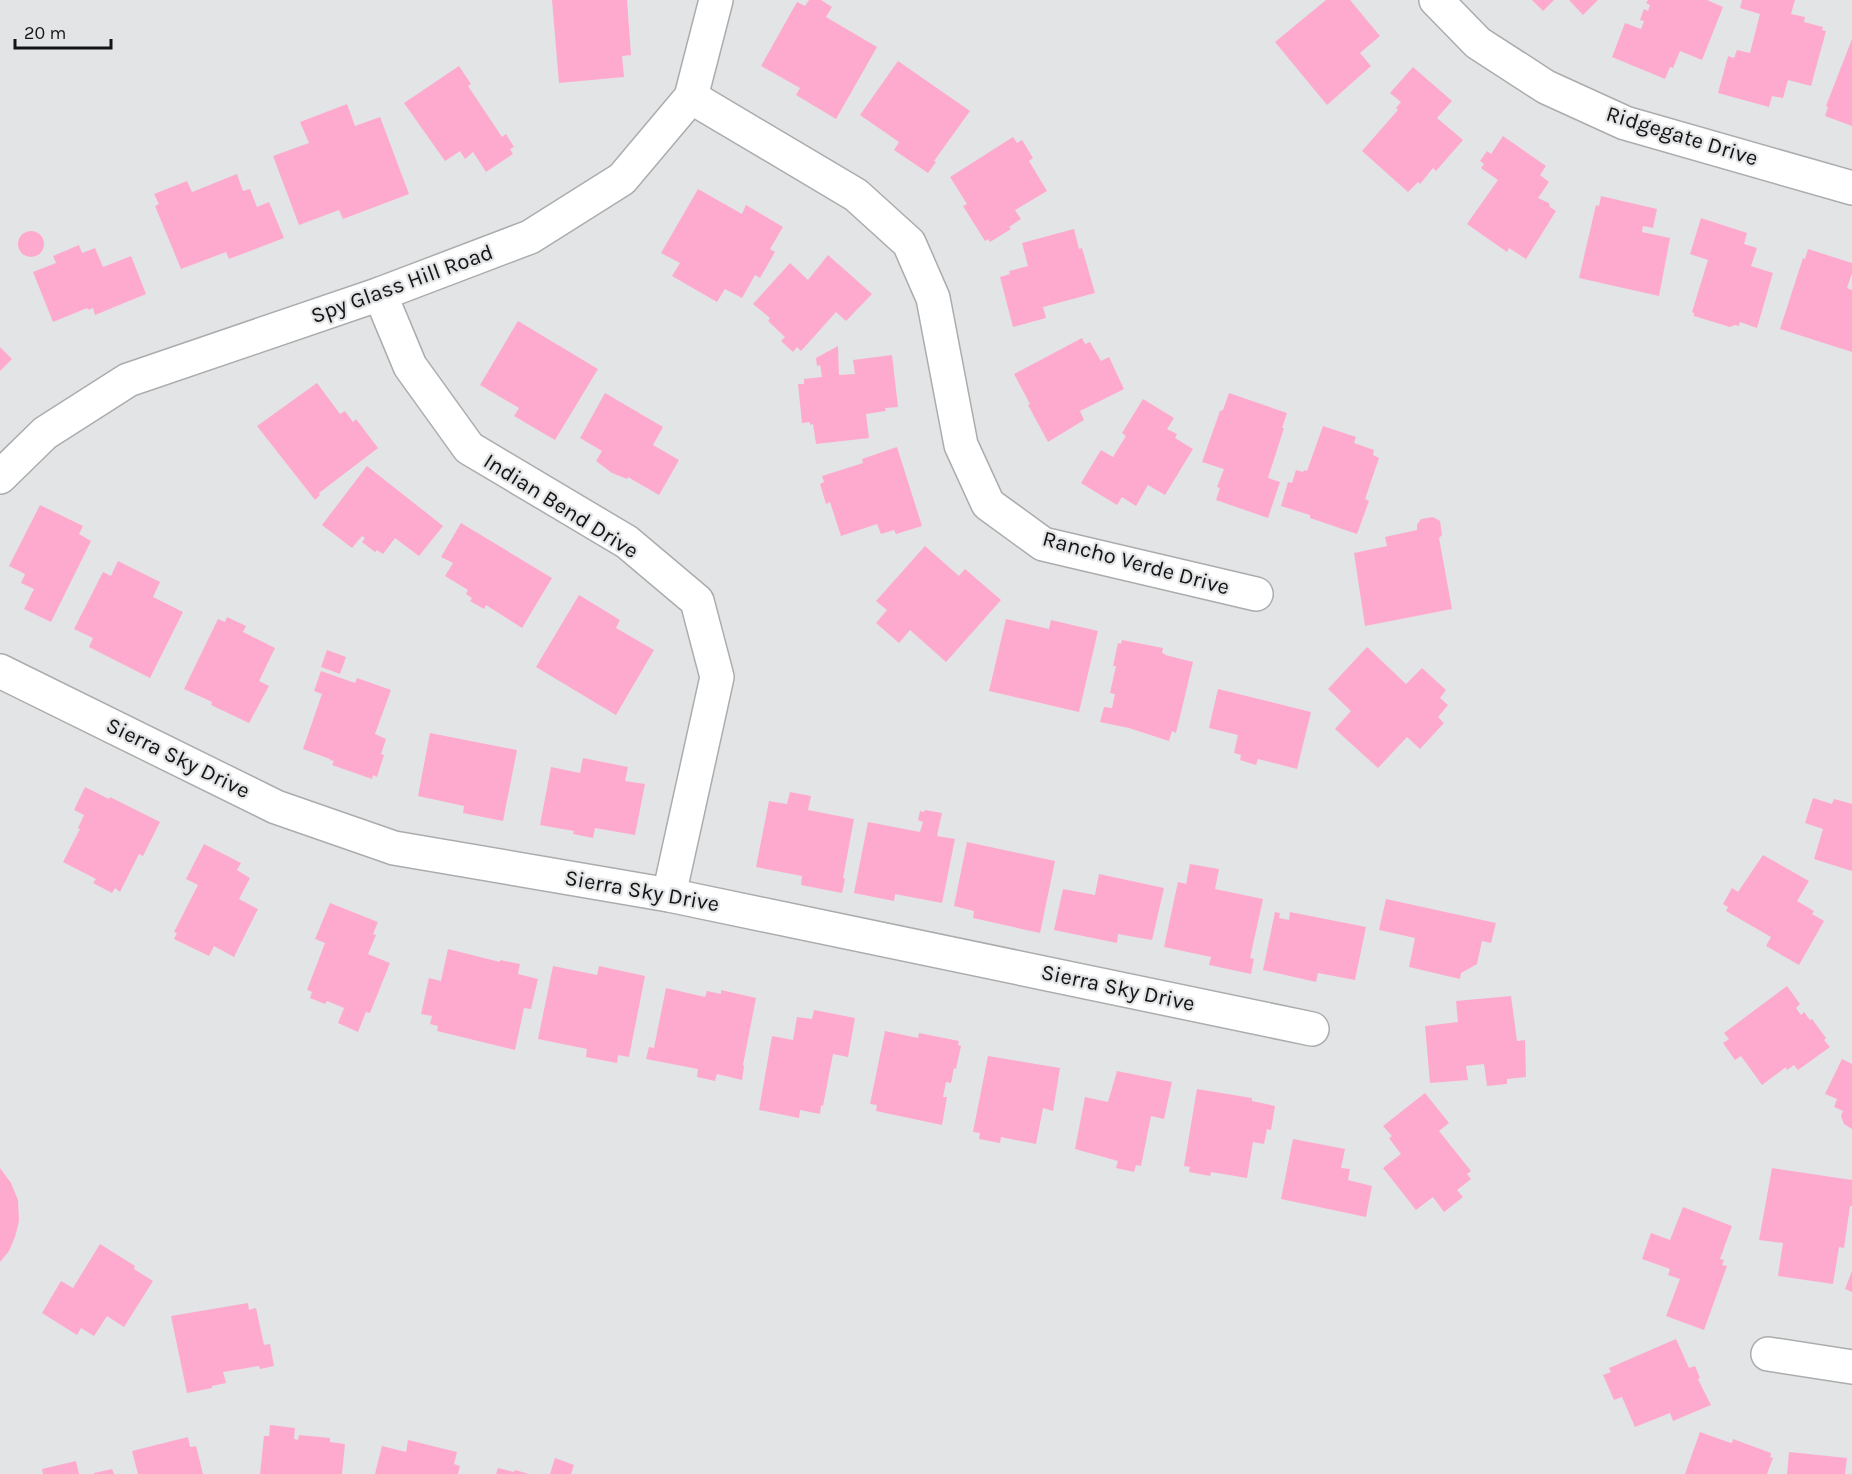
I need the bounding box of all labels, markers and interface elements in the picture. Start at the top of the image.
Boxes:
scale bar [15,12,111,50]
text: 20 m [24,22,66,44]
street label: Ridgegate Drive [1603,101,1761,171]
street label: Spy Glass Hill Road [307,239,497,329]
street label: Indian Bend Drive [479,448,643,564]
street label: Rancho Verde Drive [1040,526,1232,600]
street label: Sierra Sky Drive [102,712,254,804]
street label: Sierra Sky Drive [563,865,721,917]
street label: Sierra Sky Drive [1039,959,1197,1017]

